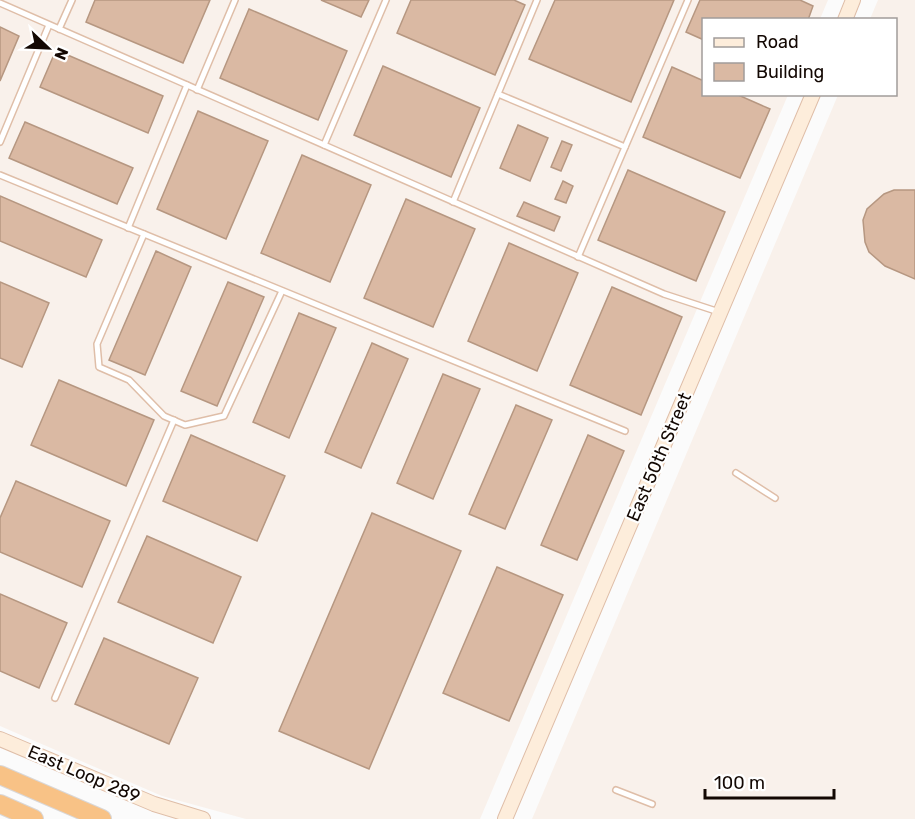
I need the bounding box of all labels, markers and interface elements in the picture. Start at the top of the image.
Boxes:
north arrow [18,18,78,78]
legend [702,18,897,96]
text: Road [756,31,799,53]
text: N [50,45,72,63]
text: Building [756,61,824,83]
street label: East 50th Street [622,389,696,525]
street label: East Loop 289 [25,740,143,808]
scale bar [705,762,834,800]
text: 100 m [714,772,765,794]

